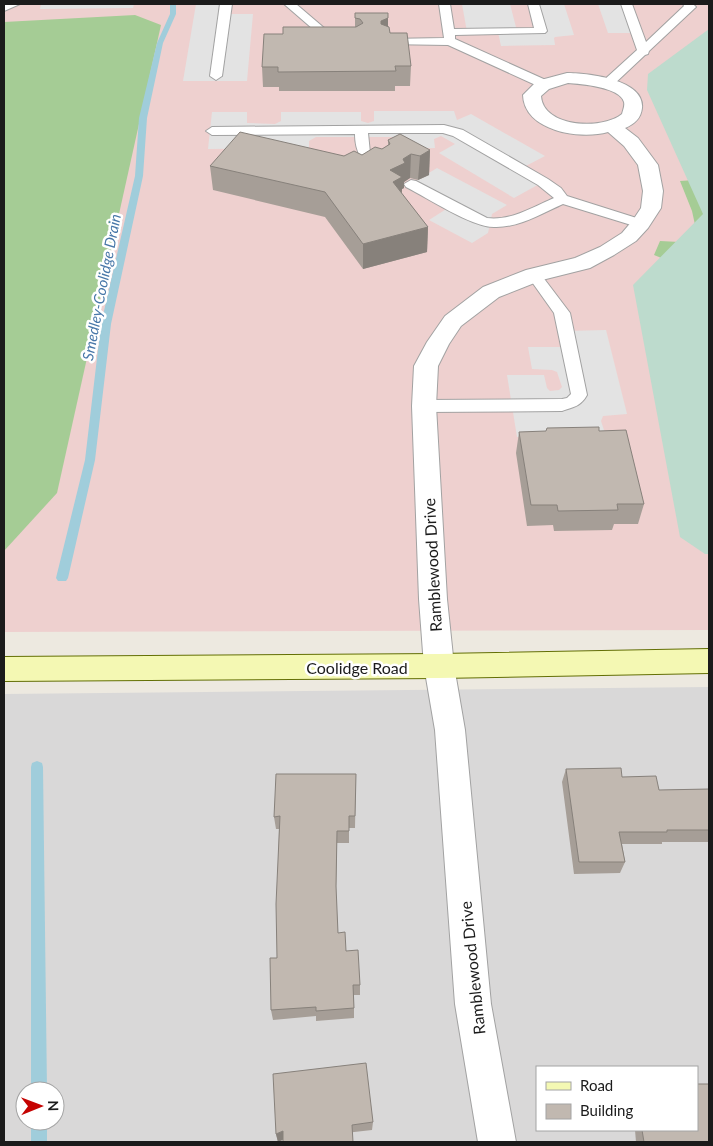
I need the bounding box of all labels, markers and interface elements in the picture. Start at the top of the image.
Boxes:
water label: Smedley-Coolidge Drain [78,212,124,362]
street label: Ramblewood Drive [419,498,445,632]
street label: Coolidge Road [306,658,408,677]
street label: Ramblewood Drive [456,900,488,1036]
legend [536,1066,698,1131]
text: Road [580,1076,613,1094]
north arrow [15,1081,65,1131]
text: N [45,1100,62,1111]
text: Building [580,1101,633,1119]

